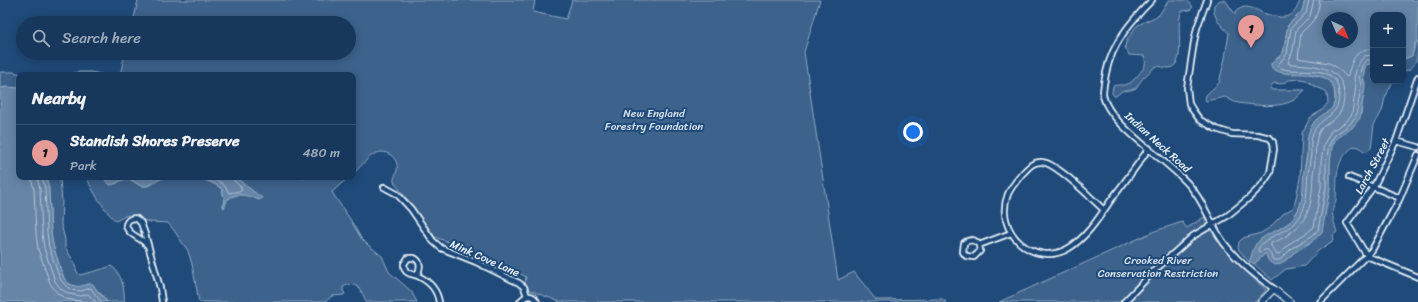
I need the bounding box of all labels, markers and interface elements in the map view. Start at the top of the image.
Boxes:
north arrow [1322,12,1358,48]
map controls [1370,12,1406,84]
button: + [1370,12,1406,48]
pin: 1 [1238,15,1264,48]
search box [16,16,356,60]
text: Search here [62,25,141,51]
icon: search [30,27,52,49]
button: − [1370,48,1406,84]
text: Nearby [32,83,86,113]
park label: New England Forestry Foundation [605,104,703,136]
street label: Indian Neck Road [1119,106,1196,178]
your location [903,122,923,142]
text: Standish Shores Preserve [70,128,240,154]
street label: Larch Street [1350,134,1395,198]
text: 1 [42,141,48,164]
text: 480 m [302,141,340,164]
text: Park [70,154,97,177]
street label: Mink Cove Lane [447,235,523,282]
park label: Crooked River Conservation Restriction [1098,251,1218,283]

